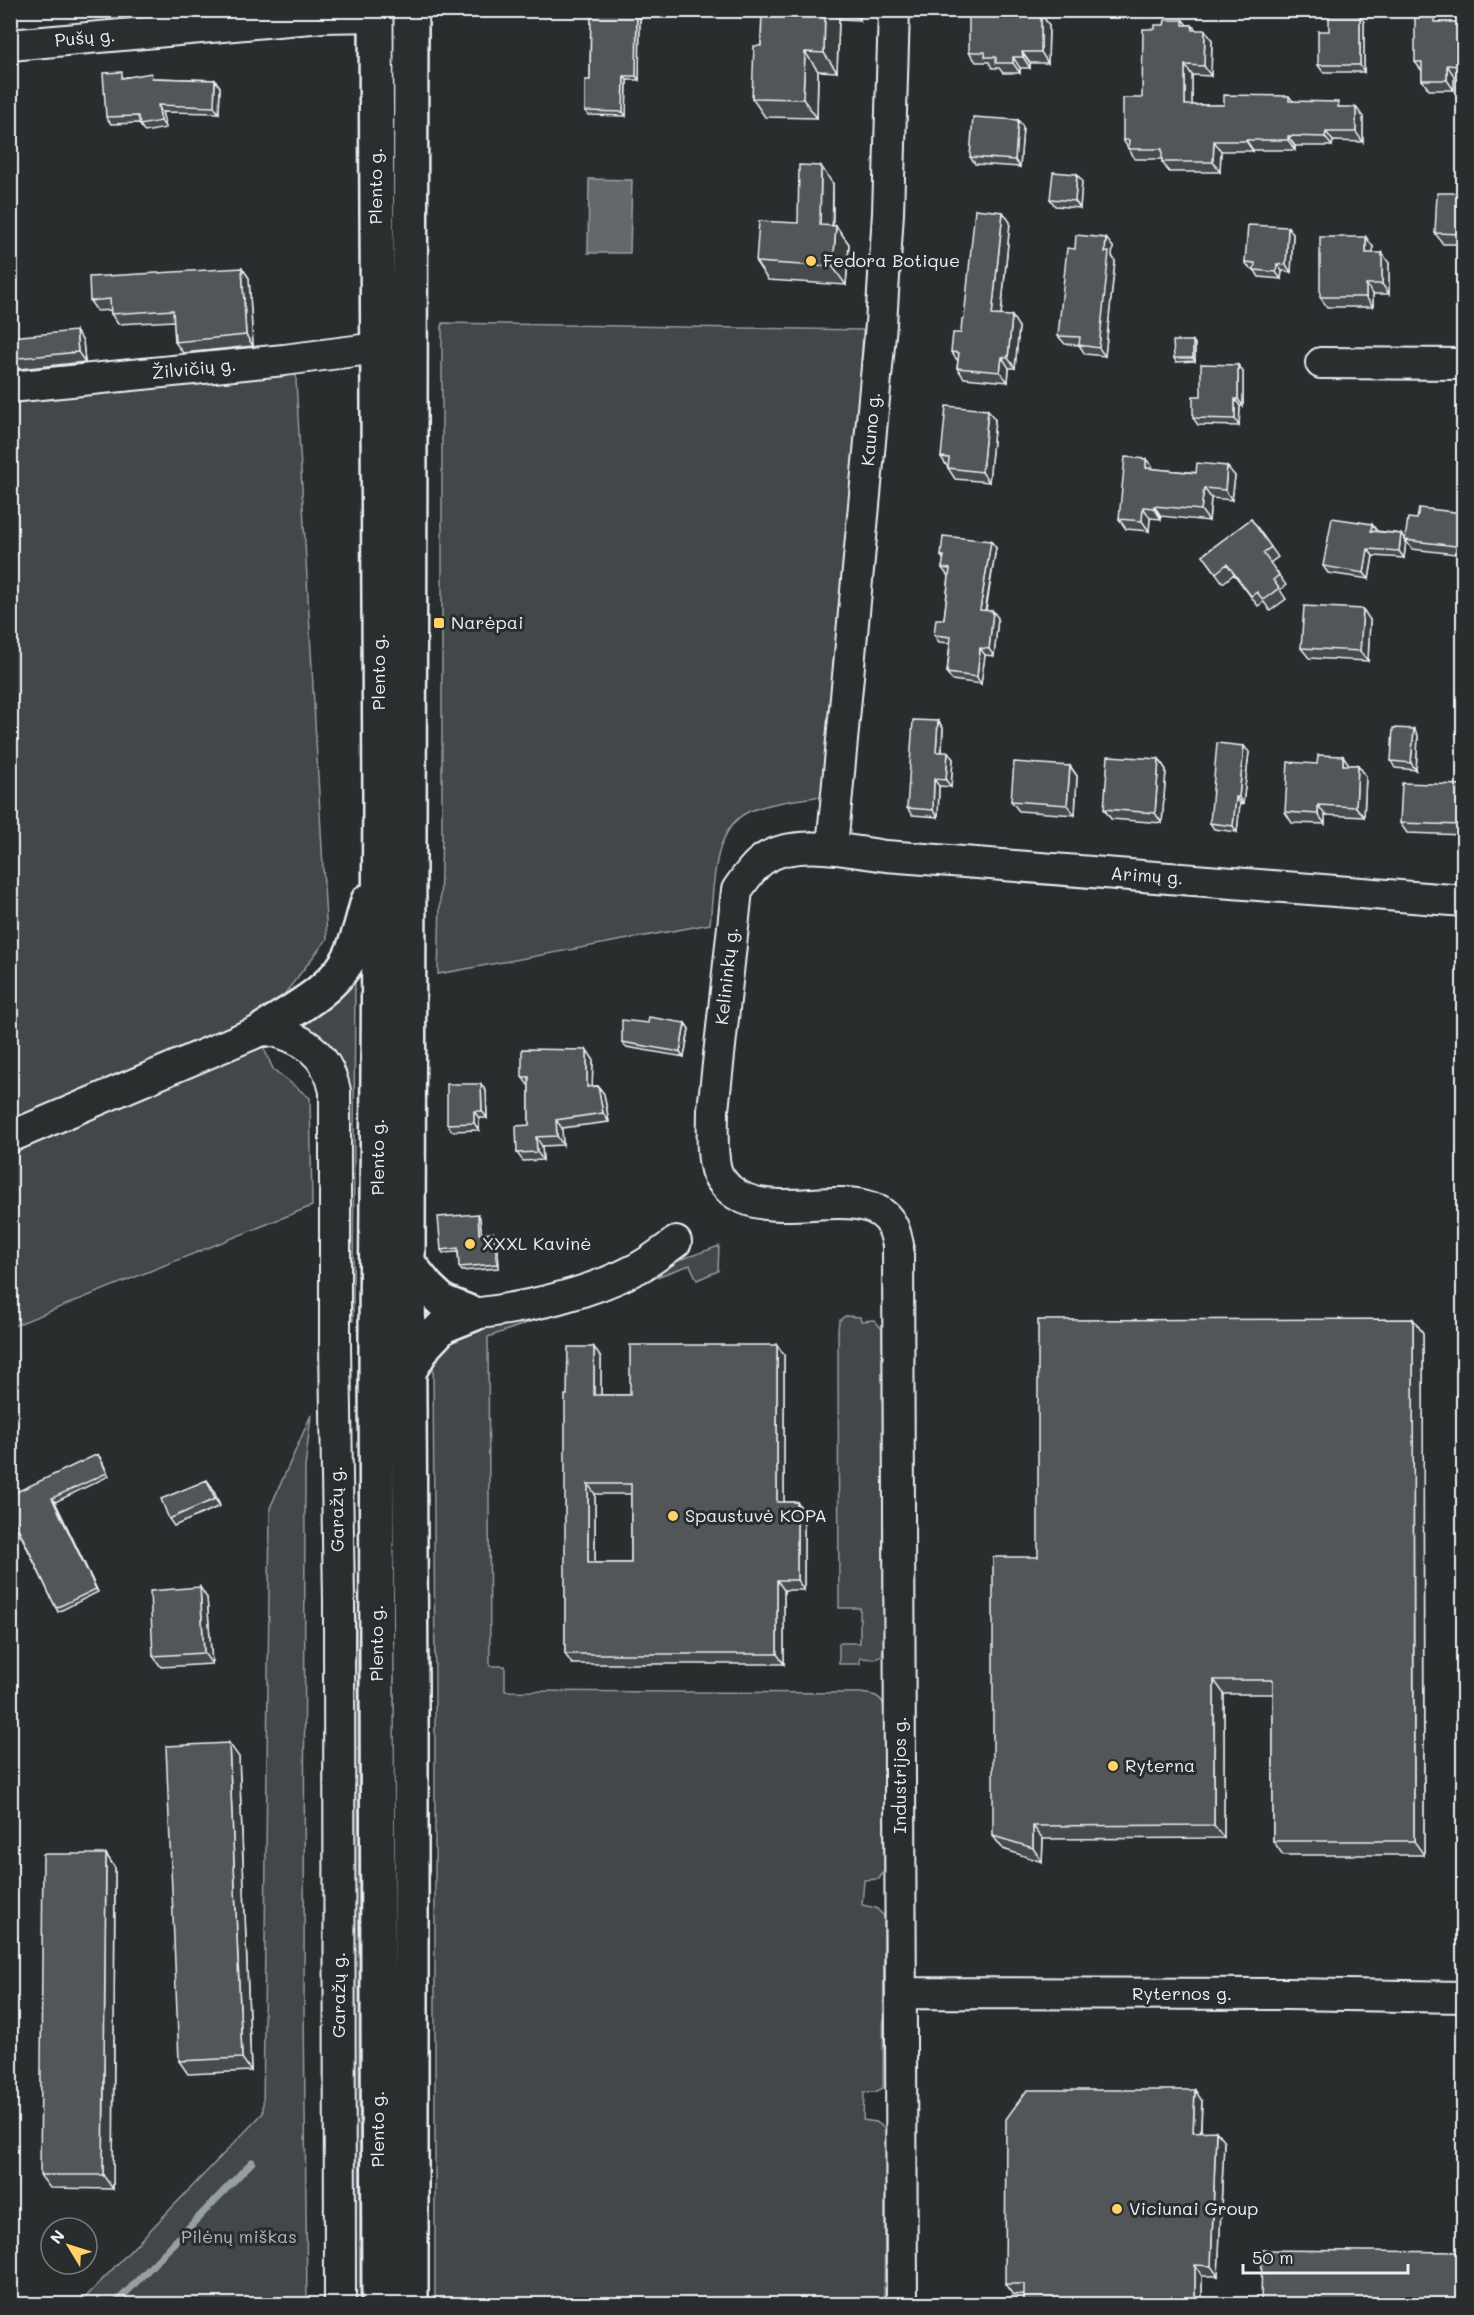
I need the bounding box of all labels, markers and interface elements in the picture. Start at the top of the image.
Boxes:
street label: Pušų g. [53,22,116,52]
street label: Plento g. [363,148,387,224]
place label: Fedora Botique [823,248,960,272]
marker: Fedora Botique [804,254,818,268]
street label: Žilvičių g. [151,352,237,384]
street label: Kauno g. [855,391,885,467]
place label: Narėpai [451,610,524,634]
marker: Narėpai [432,616,446,630]
street label: Plento g. [366,634,390,710]
street label: Arimų g. [1110,860,1184,890]
street label: Kelininkų g. [709,926,743,1026]
street label: Plento g. [365,1119,389,1195]
place label: XXXL Kavinė [482,1231,591,1255]
marker: XXXL Kavinė [463,1237,477,1251]
street label: Garažų g. [323,1466,349,1552]
place label: Spaustuvė KOPA [685,1503,827,1527]
marker: Spaustuvė KOPA [666,1509,680,1523]
street label: Plento g. [364,1605,388,1681]
street label: Industrijos g. [887,1716,911,1834]
place label: Ryterna [1125,1753,1195,1777]
marker: Ryterna [1106,1759,1120,1773]
street label: Garažų g. [326,1952,350,2038]
street label: Ryternos g. [1132,1981,1232,2005]
street label: Plento g. [365,2091,389,2167]
place label: Viciunai Group [1129,2196,1258,2220]
marker: Viciunai Group [1110,2202,1124,2216]
north arrow [39,2216,99,2276]
park label: Pilėnų miškas [181,2224,297,2248]
text: N [45,2225,69,2248]
scale bar [1243,2237,1408,2275]
text: 50 m [1252,2245,1294,2269]

